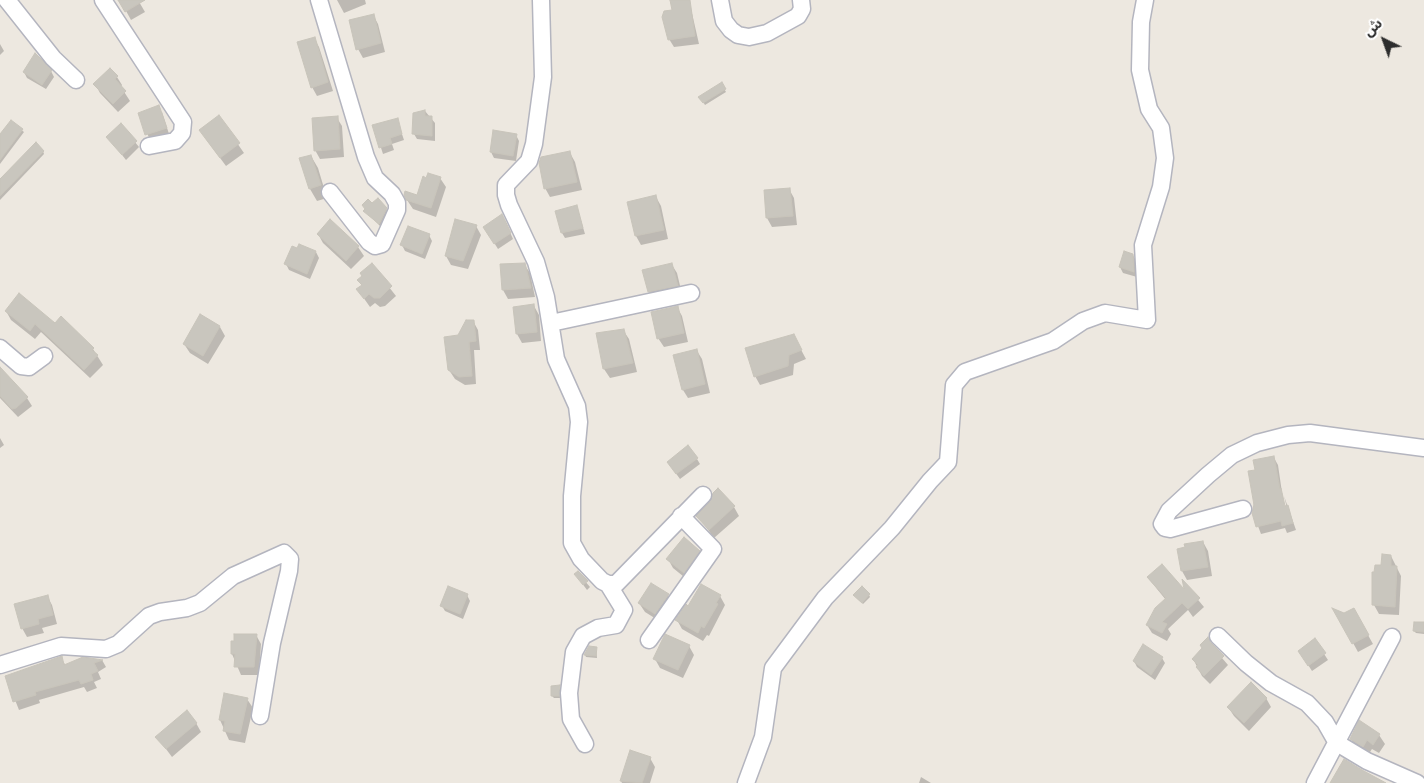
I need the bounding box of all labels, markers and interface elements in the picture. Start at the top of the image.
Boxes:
north arrow [1359,15,1409,65]
text: ش [1361,16,1386,41]

